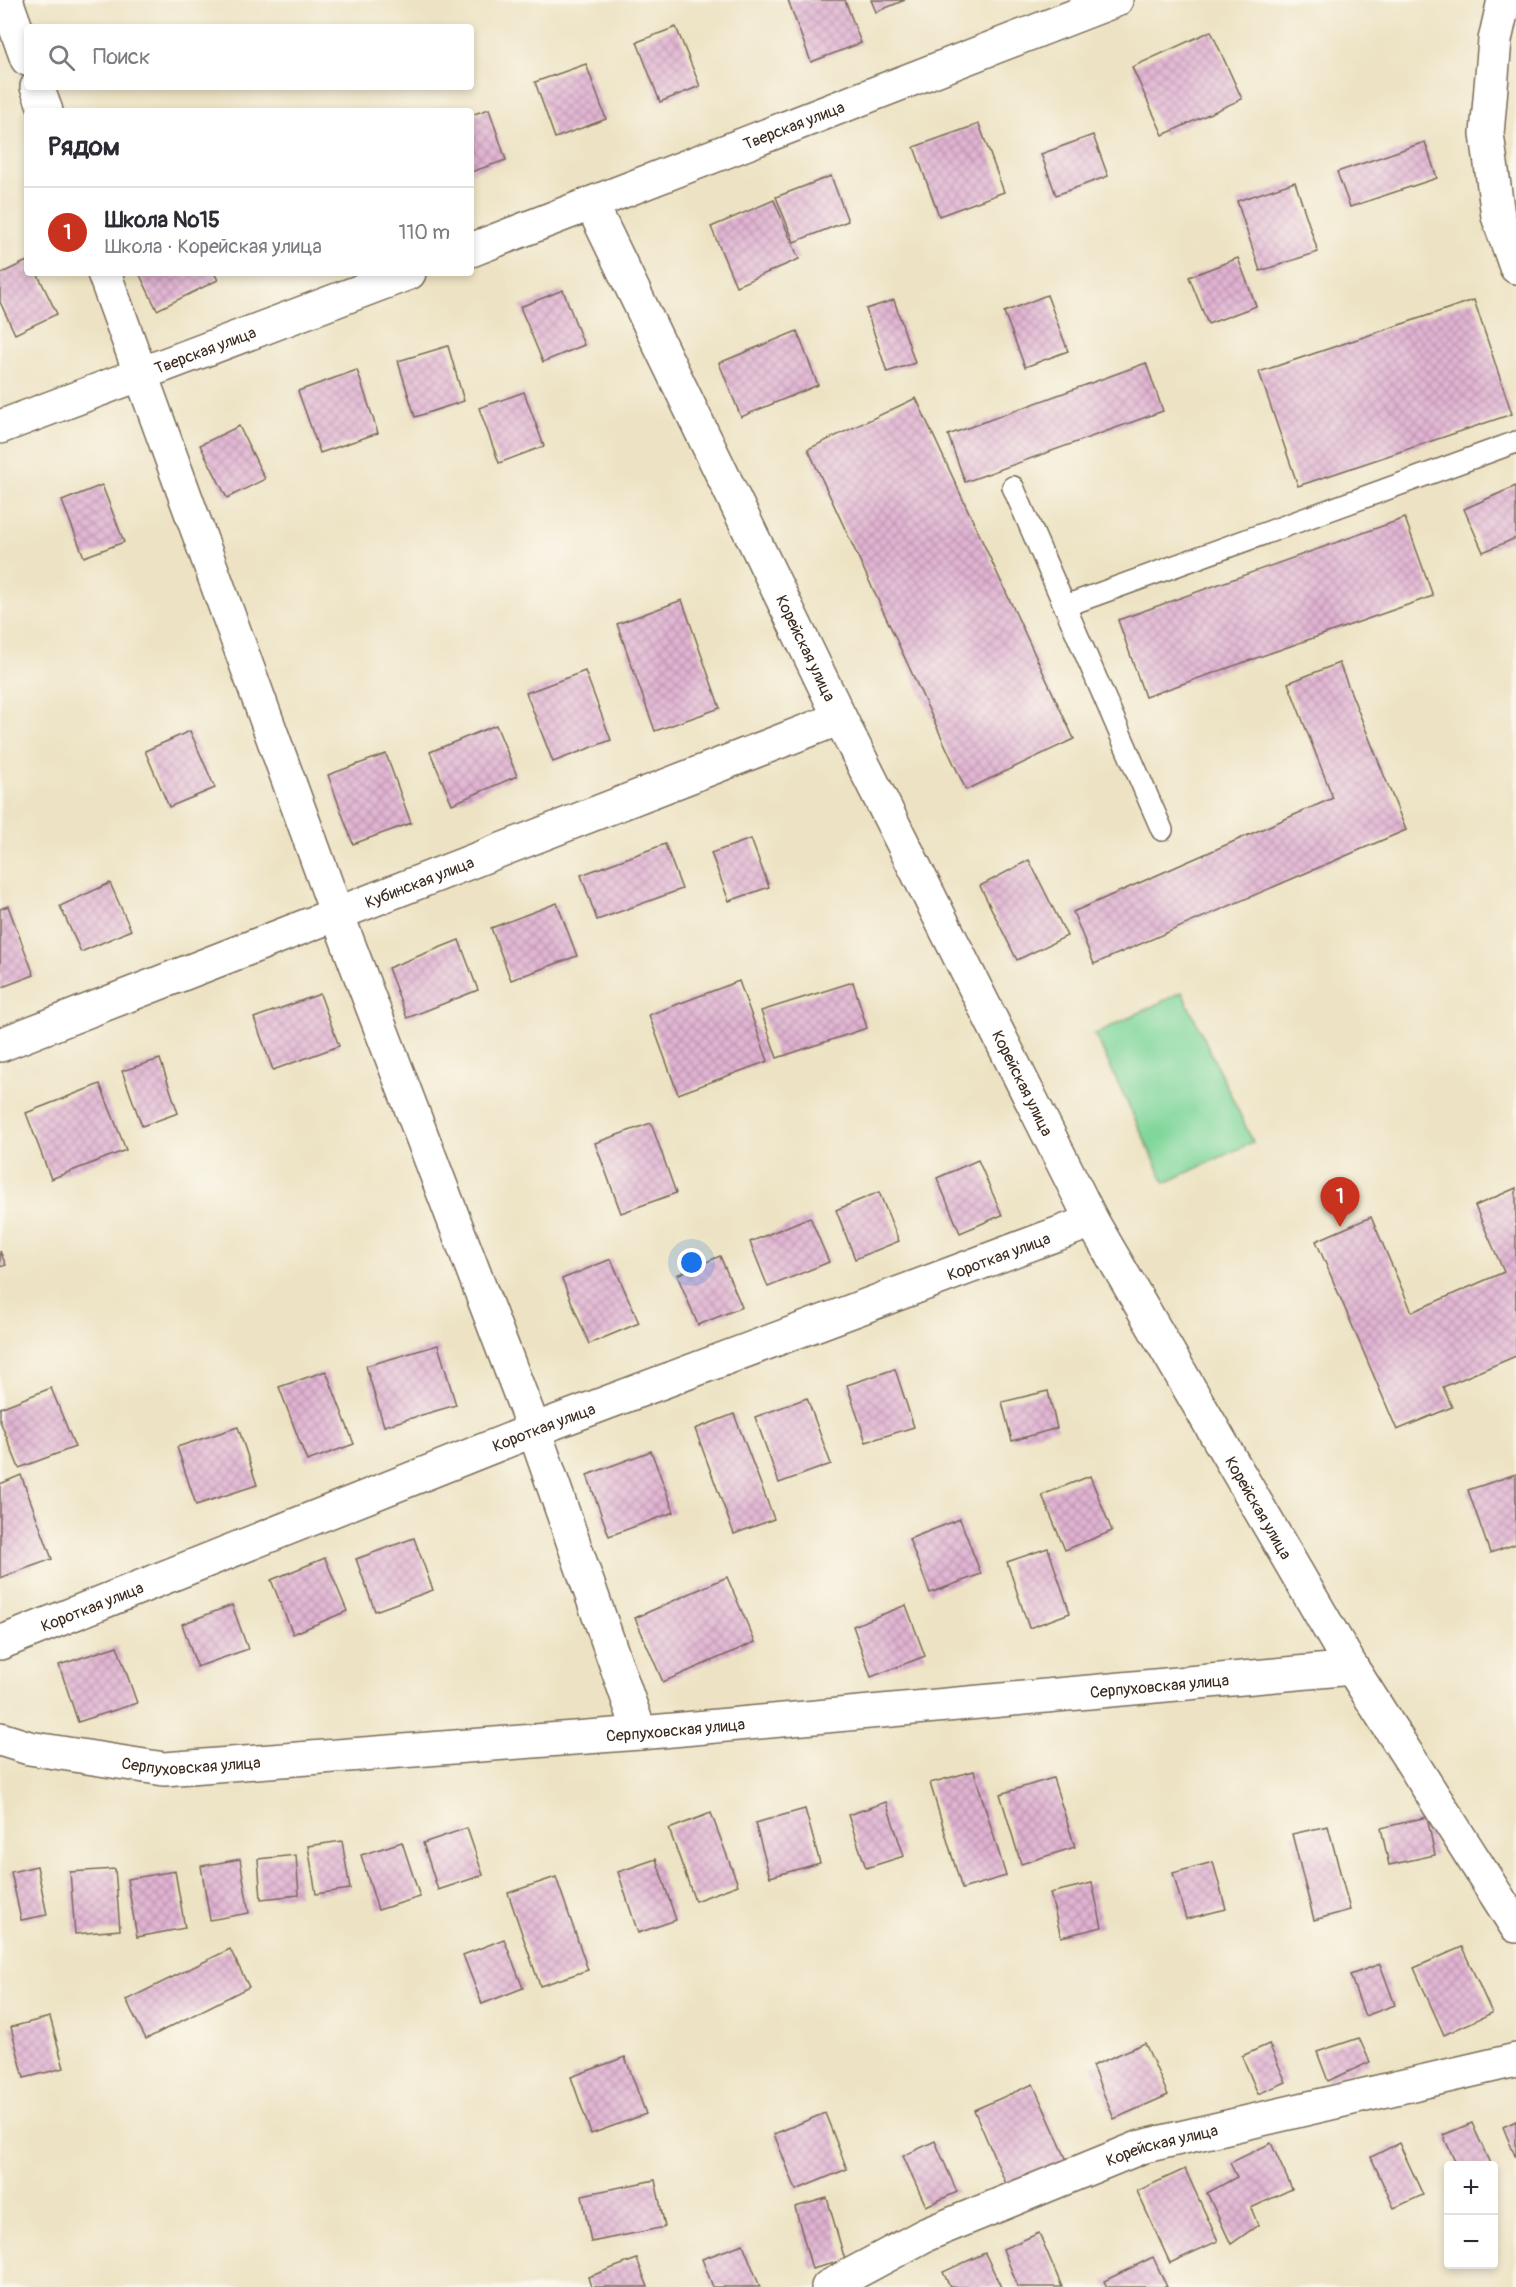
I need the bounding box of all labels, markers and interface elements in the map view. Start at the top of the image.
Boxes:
search box [24,24,474,90]
icon: search [45,41,78,74]
text: Поиск [93,43,150,71]
street label: Тверская улица [740,97,847,155]
text: Рядом [48,131,120,163]
text: Школа №15 [105,206,220,234]
text: 1 [64,220,71,245]
text: 110 m [399,220,450,245]
text: Школа · Корейская улица [105,234,322,259]
street label: Тверская улица [152,323,259,379]
street label: Корейская улица [771,592,839,705]
street label: Кубинская улица [362,852,477,913]
street label: Корейская улица [987,1027,1057,1140]
pin: 1 [1320,1178,1360,1227]
street label: Короткая улица [945,1229,1053,1285]
your location [677,1248,706,1277]
street label: Короткая улица [490,1399,598,1457]
street label: Корейская улица [1220,1453,1296,1563]
street label: Короткая улица [38,1578,146,1637]
street label: Серпуховская улица [1089,1670,1230,1703]
street label: Серпуховская улица [605,1714,746,1747]
street label: Серпуховская улица [120,1753,261,1780]
street label: Корейская улица [1103,2120,1220,2171]
map controls [1444,2161,1498,2269]
button: + [1444,2161,1498,2215]
button: − [1444,2215,1498,2269]

